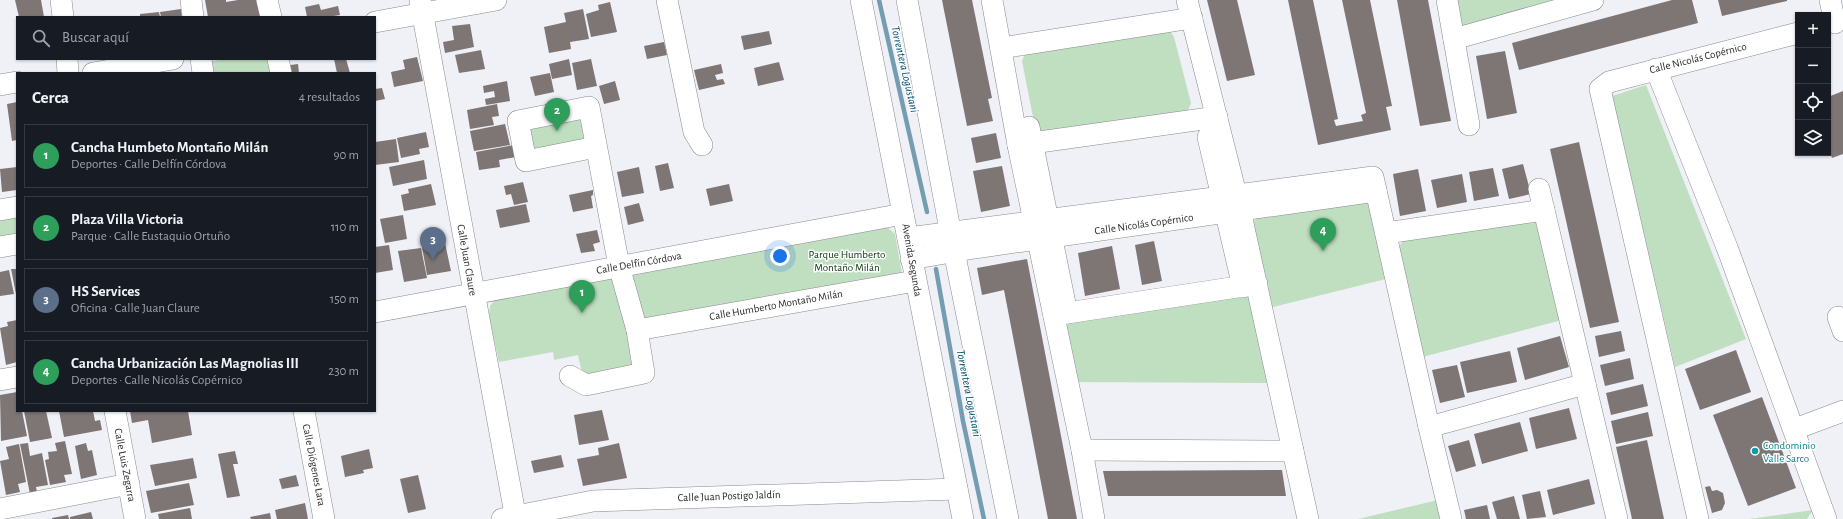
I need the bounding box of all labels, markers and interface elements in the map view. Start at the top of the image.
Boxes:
map controls [1795,12,1831,156]
button: + [1795,12,1831,48]
search box [16,16,376,60]
water label: Torrentera Logustani [889,24,921,114]
icon: search [30,27,52,49]
text: Buscar aquí [62,30,129,45]
street label: Calle Nicolás Copérnico [1648,41,1748,75]
button: − [1795,48,1831,84]
button: locate [1795,84,1831,120]
text: Cerca [32,89,69,106]
text: 4 resultados [299,91,360,104]
pin: 2 [544,98,570,131]
button: layers [1795,120,1831,156]
text: Cancha Humbeto Montaño Milán [71,140,268,155]
text: 1 [44,149,48,162]
text: 90 m [333,149,359,162]
text: Deportes · Calle Delfín Córdova [71,158,227,171]
text: Plaza Villa Victoria [71,212,184,227]
street label: Calle Nicolás Copérnico [1094,212,1194,236]
pin: 4 [1310,218,1336,251]
text: 2 [43,221,49,234]
text: 110 m [331,221,359,234]
street label: Avenida Segunda [900,223,924,297]
street label: Calle Juan Claure [455,224,479,296]
pin: 3 [420,227,446,260]
text: Parque · Calle Eustaquio Ortuño [71,230,230,243]
your location [770,246,790,266]
park label: Parque Humberto Montaño Milán [809,249,885,273]
street label: Calle Delfín Córdova [596,250,682,276]
pin: 1 [569,280,595,313]
text: HS Services [71,284,140,299]
street label: Calle Humberto Montaño Milán [708,288,844,322]
text: 3 [43,293,49,306]
text: 150 m [330,293,359,306]
text: Oficina · Calle Juan Claure [71,302,200,315]
water label: Torrentera Logustani [955,348,983,438]
text: Cancha Urbanización Las Magnolias III [71,356,299,371]
text: 4 [43,365,49,378]
text: 230 m [328,365,359,378]
text: Deportes · Calle Nicolás Copérnico [71,374,242,387]
street label: Calle Diógenes Lara [301,423,327,507]
street label: Calle Luis Zegarra [112,427,138,503]
place label: Condominio Valle Sarco [1763,440,1816,464]
marker: Condominio Valle Sarco [1750,446,1760,456]
street label: Calle Juan Postigo Jaldín [677,489,781,503]

